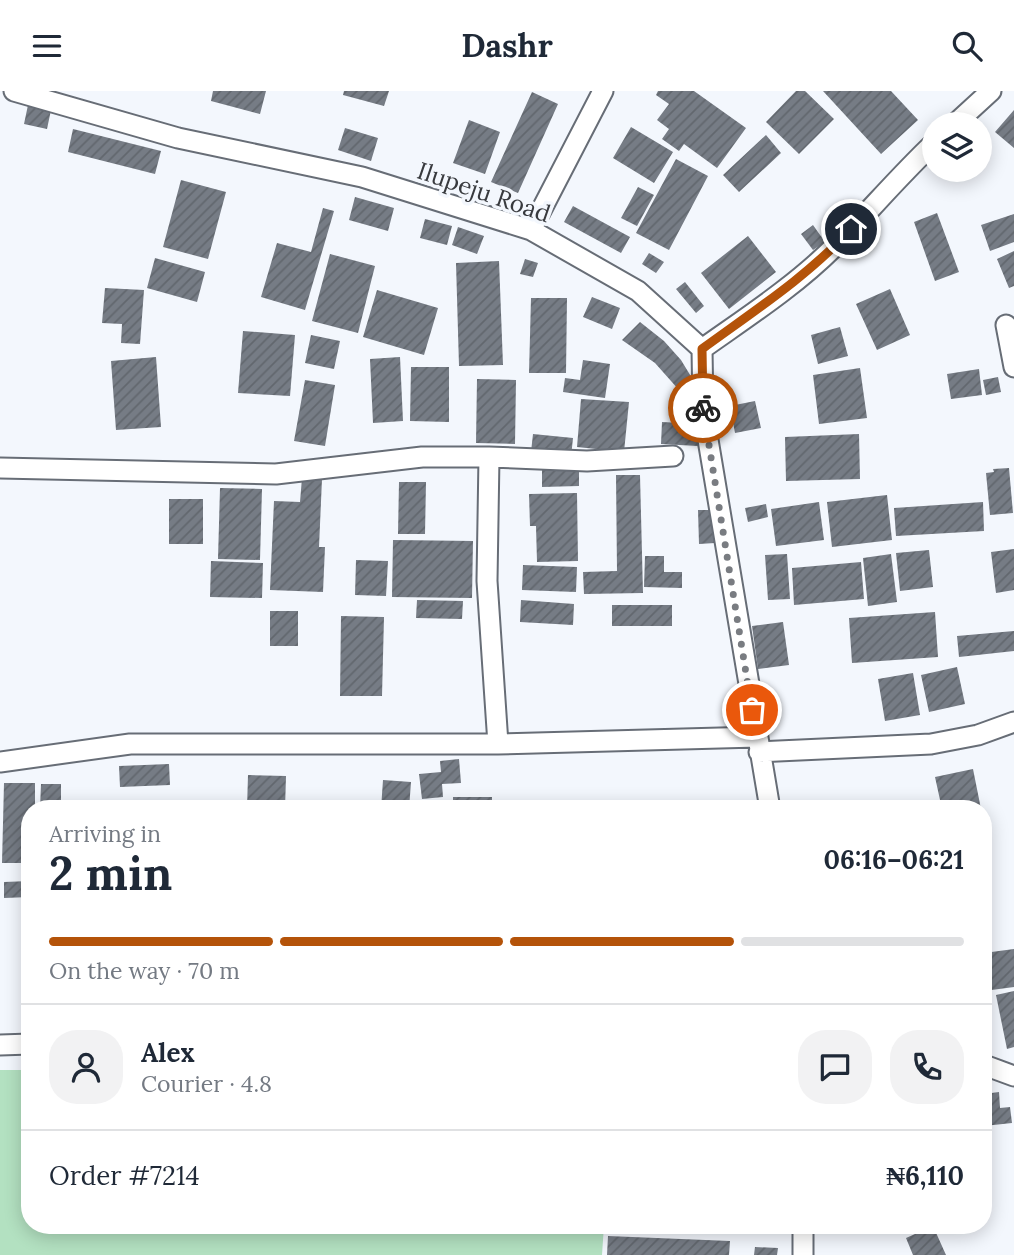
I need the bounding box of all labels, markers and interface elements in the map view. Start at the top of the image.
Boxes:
text: Dashr [461,25,553,66]
icon: menu [28,27,66,65]
icon: search [948,27,986,65]
map controls [922,112,992,182]
button: layers [922,112,992,182]
street label: Ilupeju Road [413,155,555,229]
pin [821,199,881,259]
icon: home [832,210,870,248]
courier [668,373,738,443]
icon: bike [684,389,722,427]
pin [722,680,782,740]
icon: bag [733,691,771,729]
text: Arriving in [49,819,161,848]
text: 06:16–06:21 [823,843,964,876]
text: 2 min [49,844,172,903]
text: On the way · 70 m [49,956,240,985]
button: person [49,1030,123,1104]
button: chat [798,1030,872,1104]
button: phone [890,1030,964,1104]
text: Alex [141,1036,195,1069]
text: Courier · 4.8 [141,1069,272,1098]
text: Order #7214 [49,1159,200,1192]
text: ₦6,110 [886,1159,964,1192]

